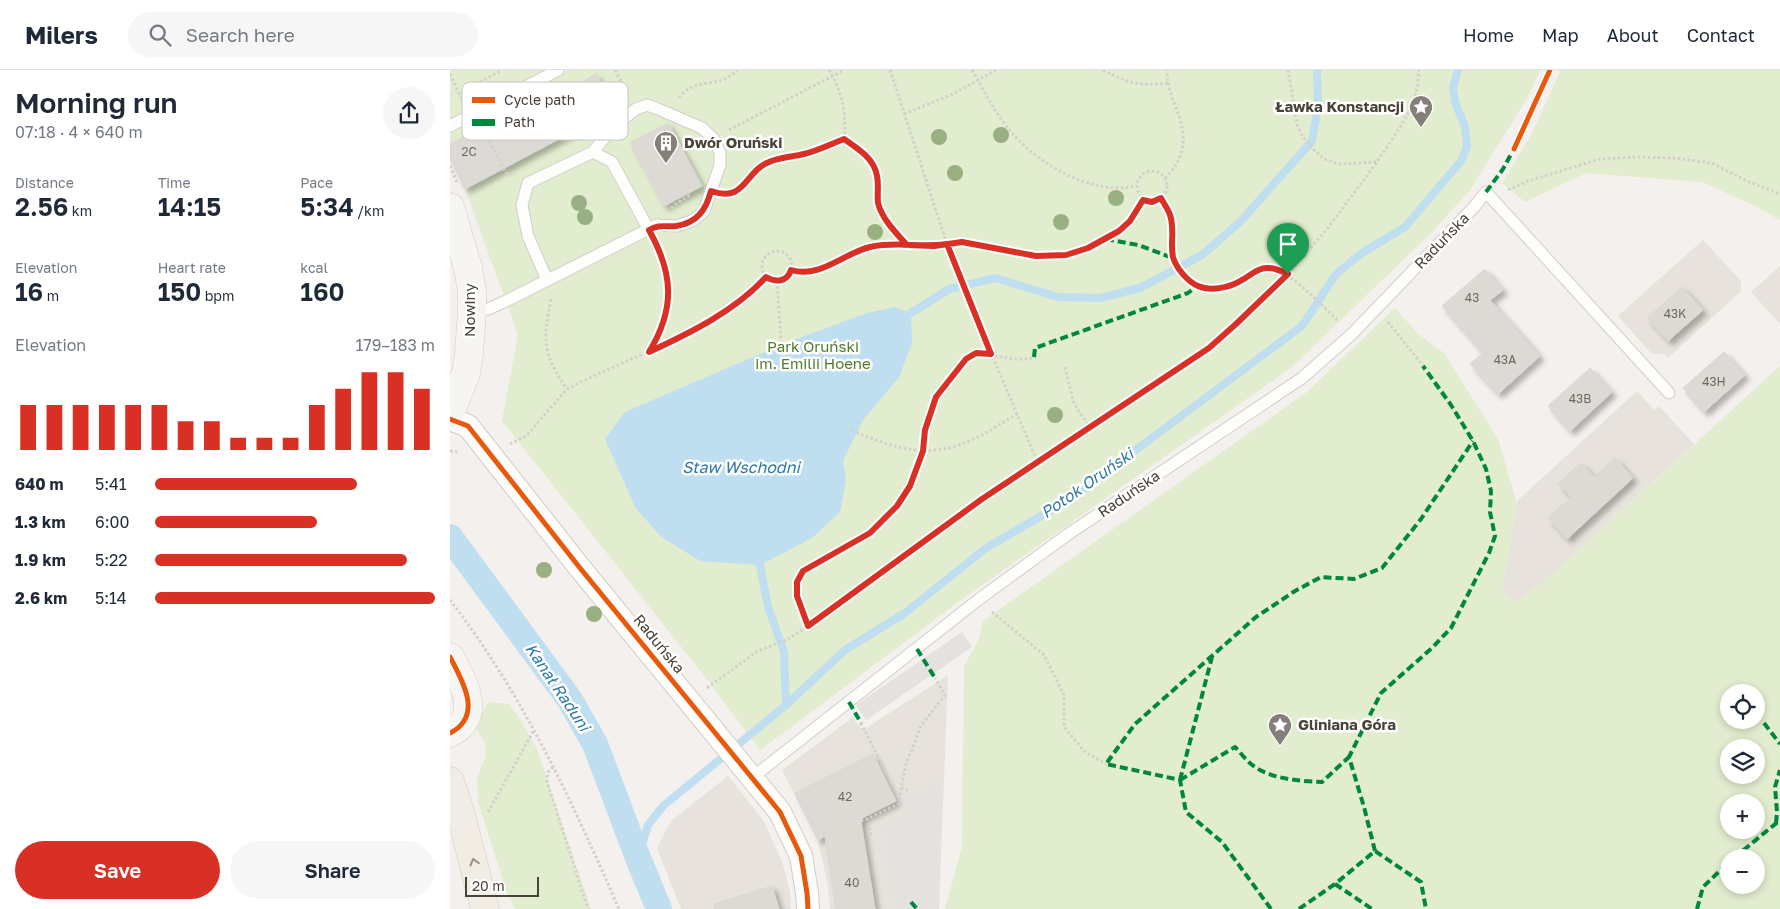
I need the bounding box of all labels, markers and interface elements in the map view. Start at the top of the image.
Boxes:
search box [128,12,478,57]
text: Milers [25,20,98,49]
icon: search [146,21,174,49]
text: Search here [186,23,295,46]
text: Home [1463,24,1514,46]
text: Map [1542,24,1579,46]
text: About [1607,24,1659,46]
text: Contact [1687,24,1755,46]
legend [462,82,628,140]
text: Morning run [15,86,178,119]
button: share [383,87,435,139]
text: Cycle path [504,91,575,108]
place icon: Ławka Konstancji [1408,94,1434,128]
place label: Ławka Konstancji [1275,97,1404,115]
text: Path [504,113,535,130]
text: 07:18 · 4 × 640 m [15,122,143,142]
building icon: Dwór Oruński [653,130,679,164]
place label: Dwór Oruński [684,133,782,151]
house number: 2C [461,144,477,159]
text: Distance [15,174,74,191]
text: Time [158,174,191,191]
text: Pace [300,174,333,191]
text: 2.56 [15,191,68,222]
text: 14:15 [158,191,221,222]
text: 5:34 [300,191,354,222]
text: km [68,202,92,219]
text: /km [354,202,384,219]
street label: Raduńska [1410,209,1472,272]
pin [1267,223,1309,274]
icon: arrive [1274,230,1302,258]
text: Elevation [15,259,77,276]
text: Heart rate [158,259,226,276]
text: kcal [300,259,328,276]
text: 16 [15,276,43,307]
text: 150 [158,276,201,307]
text: 160 [300,276,345,307]
street label: Nowiny [460,283,478,337]
text: m [43,287,59,304]
text: bpm [201,287,234,304]
house number: 43 [1465,290,1479,305]
house number: 43K [1664,306,1686,321]
text: Elevation [15,335,86,355]
text: 179–183 m [356,335,435,355]
park label: Park Oruński im. Emilii Hoene [755,337,871,372]
house number: 43A [1494,352,1516,367]
house number: 43H [1702,374,1726,389]
house number: 43B [1569,391,1591,406]
water label: Potok Oruński [1037,443,1139,522]
water label: Staw Wschodni [682,457,802,477]
street label: Raduńska [1094,466,1163,520]
text: 640 m [15,474,64,494]
text: 5:41 [95,474,127,494]
text: 1.3 km [15,512,65,532]
text: 6:00 [95,512,129,532]
text: 1.9 km [15,550,66,570]
text: 5:22 [95,550,128,570]
text: 2.6 km [15,588,67,608]
text: 5:14 [95,588,127,608]
street label: Raduńska [631,610,689,677]
water label: Kanał Raduni [521,639,596,736]
map controls [1720,684,1765,894]
button: locate [1720,684,1765,729]
place icon: Gliniana Góra [1267,712,1293,746]
place label: Gliniana Góra [1298,715,1396,733]
button: layers [1720,739,1765,784]
house number: 42 [838,789,852,804]
button: + [1720,794,1765,839]
button: Save [15,841,220,899]
button: Share [230,841,435,899]
button: − [1720,849,1765,894]
one-way arrow [469,858,479,866]
scale bar [465,874,539,897]
house number: 40 [845,875,859,890]
text: 20 m [472,877,505,894]

